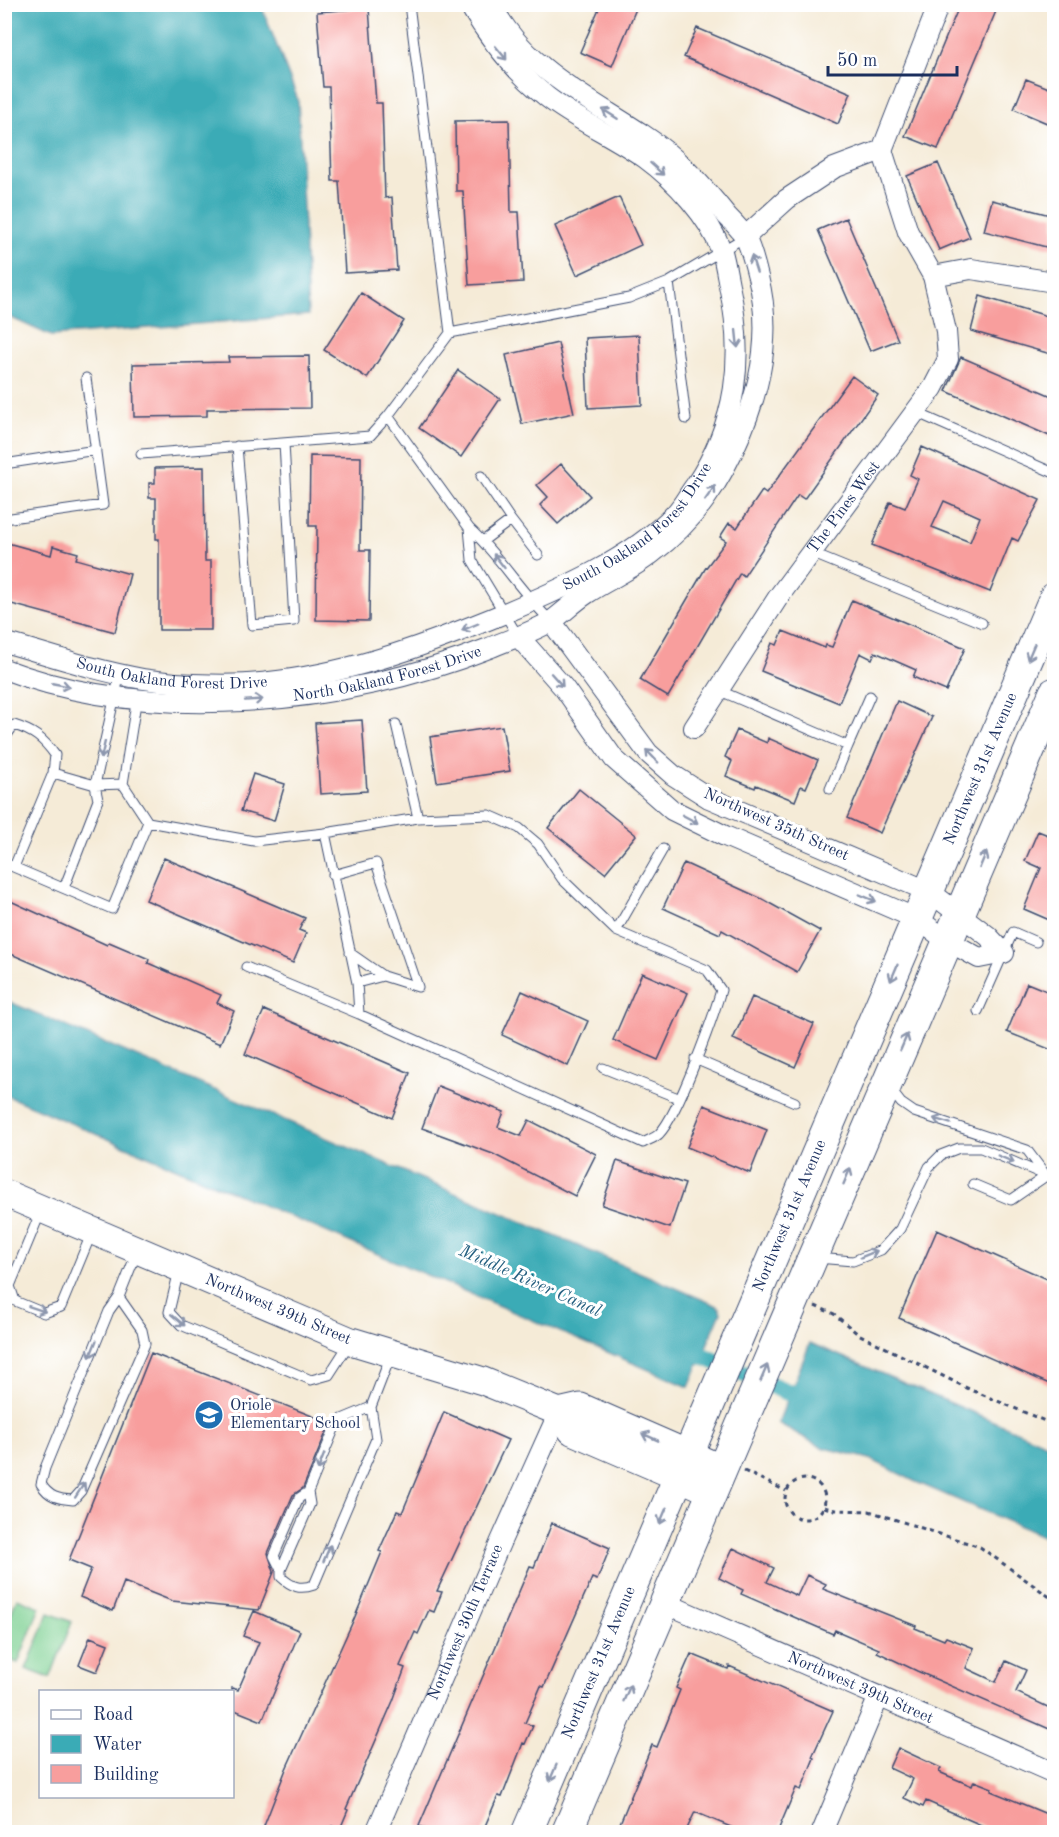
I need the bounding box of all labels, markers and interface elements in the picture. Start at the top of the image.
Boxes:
scale bar [828,39,957,77]
one-way arrow [494,45,508,60]
text: 50 m [837,52,877,70]
one-way arrow [602,108,619,120]
one-way arrow [649,162,664,176]
one-way arrow [748,255,759,274]
one-way arrow [732,328,743,348]
street label: The Pines West [805,458,884,557]
street label: South Oakland Forest Drive [560,460,715,594]
one-way arrow [703,485,716,502]
one-way arrow [493,554,506,570]
one-way arrow [462,622,480,633]
one-way arrow [1025,643,1037,661]
street label: North Oakland Forest Drive [292,644,484,705]
street label: South Oakland Forest Drive [74,656,268,693]
one-way arrow [550,672,564,687]
one-way arrow [50,680,70,691]
street label: Northwest 31st Avenue [942,690,1021,847]
one-way arrow [244,695,264,706]
one-way arrow [97,740,109,759]
one-way arrow [645,749,659,764]
street label: Northwest 35th Street [701,786,851,864]
one-way arrow [680,814,698,825]
one-way arrow [978,851,989,870]
one-way arrow [858,893,876,904]
one-way arrow [888,963,899,982]
one-way arrow [899,1034,911,1052]
one-way arrow [933,1115,952,1126]
street label: Northwest 31st Avenue [751,1137,830,1294]
one-way arrow [997,1154,1015,1165]
one-way arrow [842,1168,853,1186]
water label: Middle River Canal [455,1241,604,1321]
one-way arrow [859,1248,878,1259]
street label: Northwest 39th Street [203,1272,354,1348]
one-way arrow [27,1304,46,1315]
one-way arrow [170,1314,186,1327]
one-way arrow [87,1339,98,1358]
one-way arrow [759,1364,770,1383]
place label: Oriole Elementary School [230,1398,360,1432]
school or university icon: Oriole Elementary School [193,1399,225,1431]
one-way arrow [641,1431,659,1443]
one-way arrow [315,1452,326,1470]
one-way arrow [73,1482,86,1499]
one-way arrow [656,1507,668,1525]
street label: Northwest 30th Terrace [426,1542,506,1703]
one-way arrow [322,1545,333,1563]
street label: Northwest 31st Avenue [560,1584,639,1741]
street label: Northwest 39th Street [785,1650,936,1727]
one-way arrow [622,1684,633,1702]
legend [39,1690,234,1798]
text: Road [93,1706,133,1724]
text: Water [93,1736,142,1754]
one-way arrow [547,1763,558,1781]
text: Building [93,1766,159,1784]

